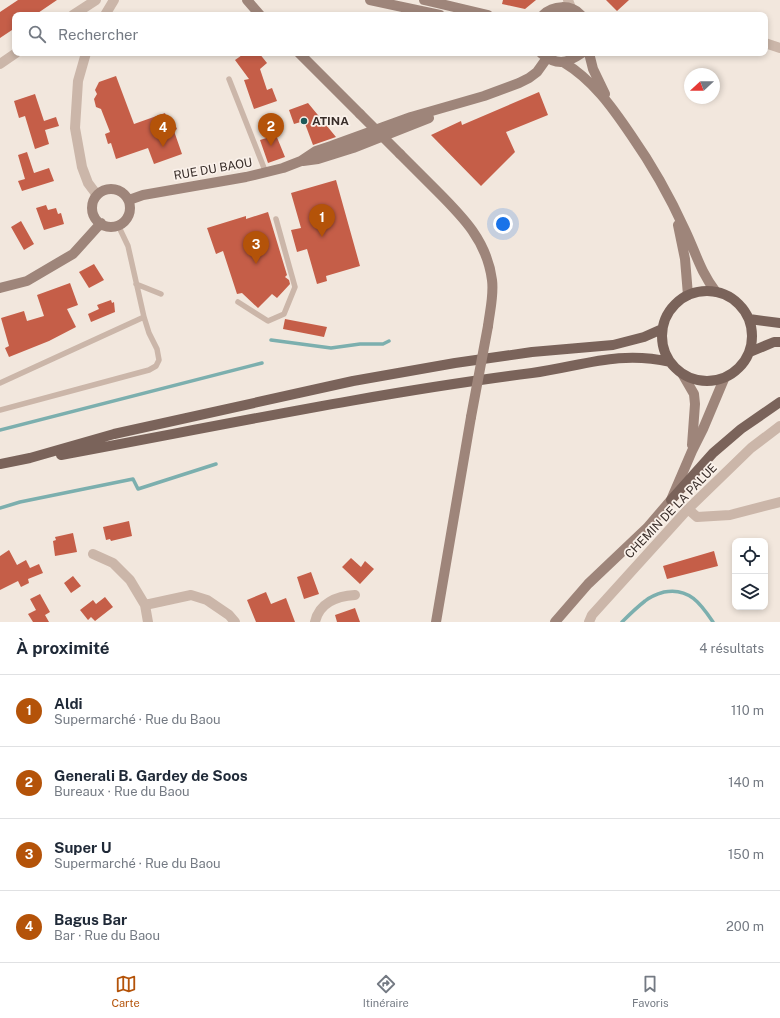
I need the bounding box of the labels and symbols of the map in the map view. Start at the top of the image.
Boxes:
north arrow [684,68,720,104]
pin: 2 [258,113,284,146]
pin: 4 [150,114,176,147]
place label: ATINA [312,114,349,128]
marker: ATINA [299,116,309,126]
street label: RUE DU BAOU [173,155,253,183]
pin: 1 [309,204,335,237]
your location [493,214,513,234]
pin: 3 [243,231,269,264]
street label: CHEMIN DE LA PALUE [622,461,720,561]

